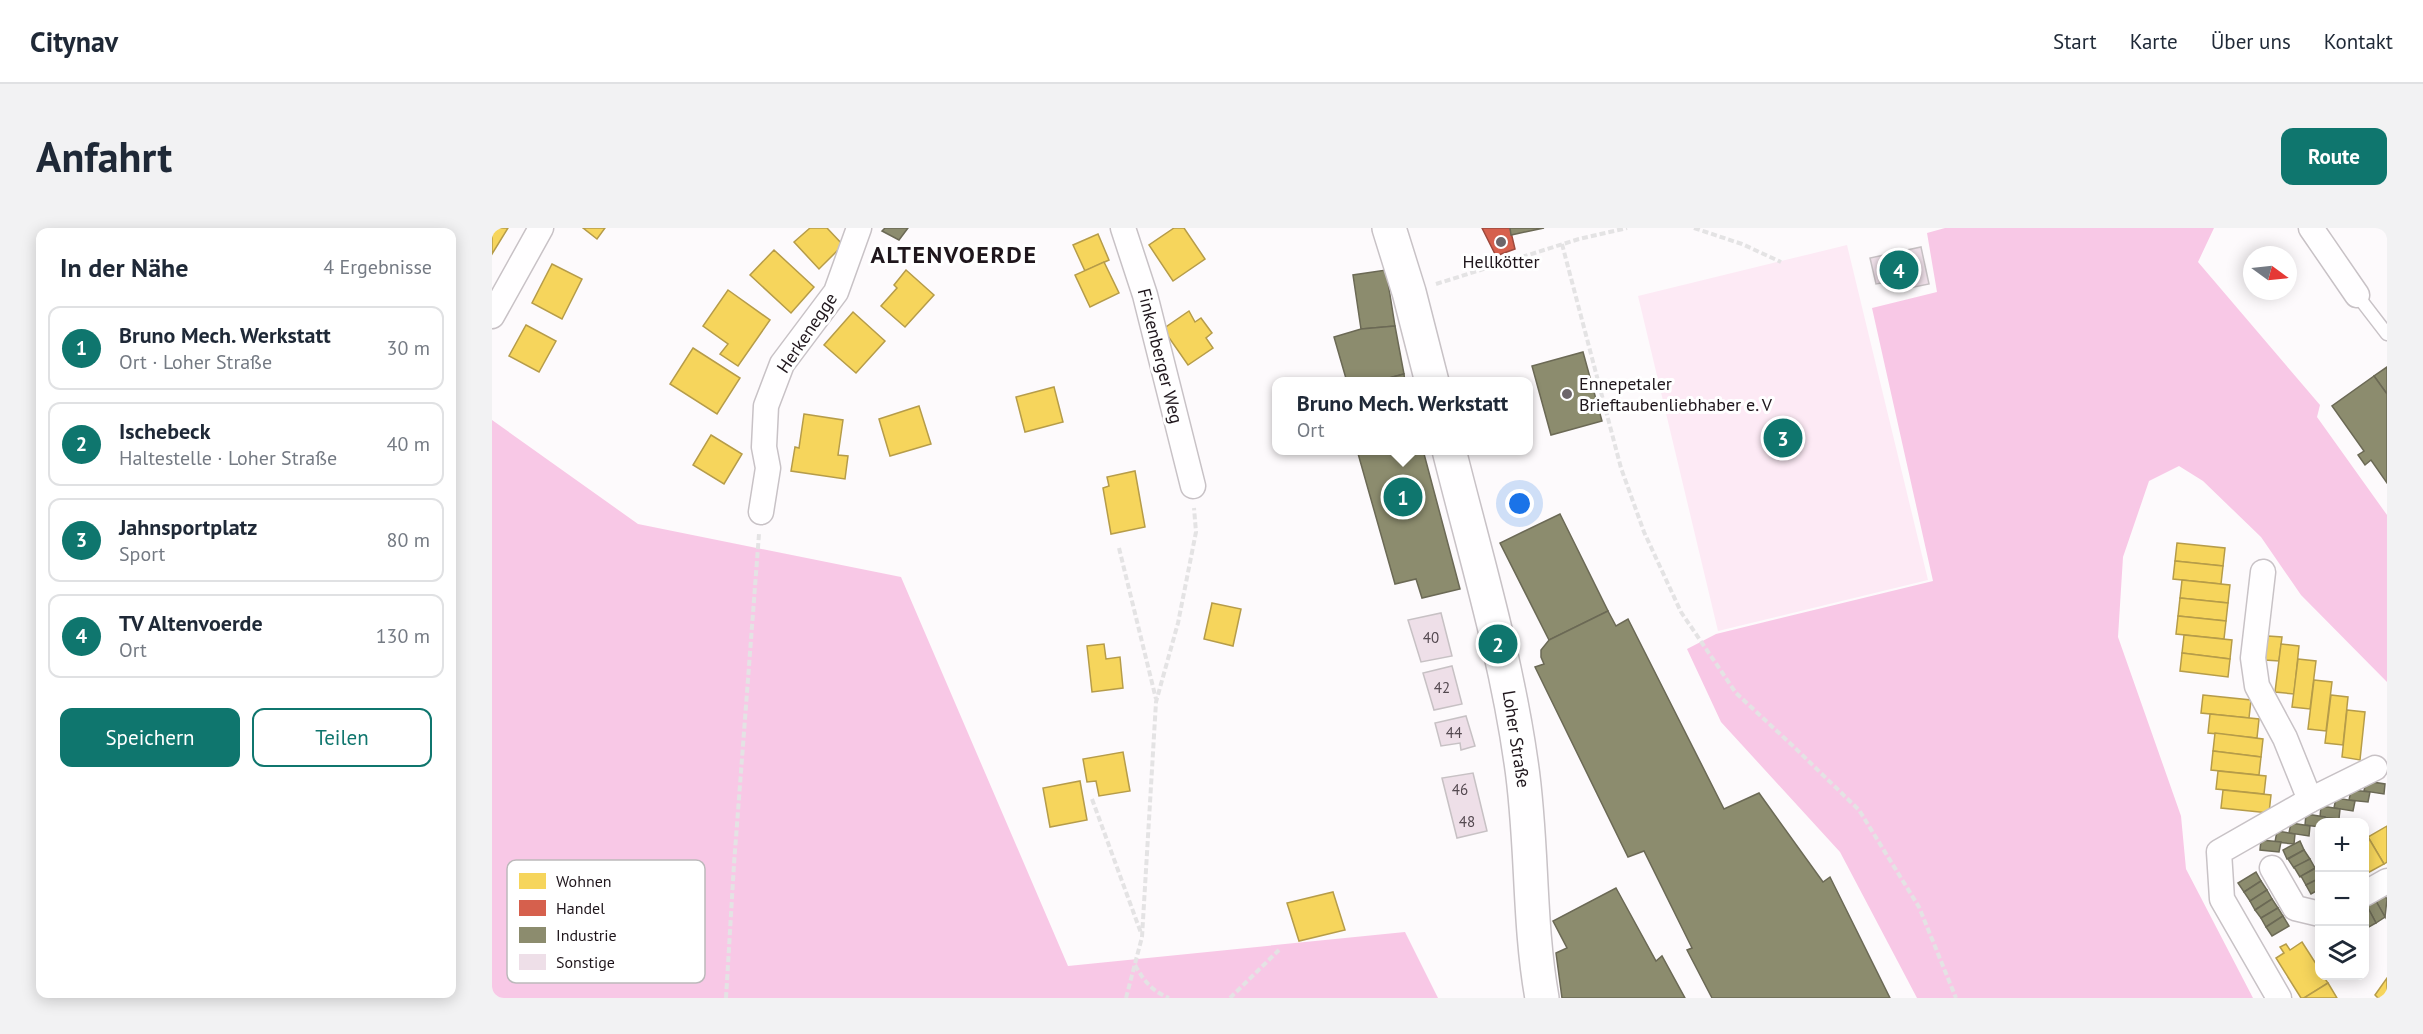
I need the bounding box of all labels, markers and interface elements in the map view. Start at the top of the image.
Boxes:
text: Citynav [30,23,118,60]
text: Start [2053,28,2097,55]
text: Karte [2130,28,2178,55]
text: Über uns [2211,28,2291,55]
text: Kontakt [2324,28,2393,55]
button: Route [2281,128,2387,185]
text: Anfahrt [36,129,172,184]
marker: Hellkötter [1494,235,1508,249]
district label: ALTENVOERDE [871,239,1037,270]
north arrow [2243,246,2297,300]
pin: 4 [1880,248,1918,292]
place label: Hellkötter [1462,250,1540,273]
text: In der Nähe [60,251,188,284]
text: 4 Ergebnisse [323,254,432,280]
street label: Finkenberger Weg [1133,286,1188,426]
street label: Herkenegge [771,288,842,377]
text: Bruno Mech. Werkstatt [119,321,331,349]
text: 1 [76,335,87,361]
text: 30 m [387,335,430,361]
text: Ort · Loher Straße [119,349,272,375]
place label: Ennepetaler Brieftaubenliebhaber e. V [1579,372,1773,416]
popup [1272,377,1533,455]
marker: Ennepetaler Brieftaubenliebhaber e. V [1560,387,1574,401]
text: Bruno Mech. Werkstatt [1297,389,1508,417]
pin: 3 [1764,416,1802,460]
text: Ischebeck [119,417,210,445]
text: Ort [1297,417,1325,443]
text: 2 [76,431,87,457]
text: 40 m [387,431,430,457]
text: Haltestelle · Loher Straße [119,445,337,471]
pin: 1 [1384,474,1422,520]
your location [1505,489,1534,518]
text: Jahnsportplatz [119,513,257,541]
text: 3 [76,527,87,553]
text: 80 m [387,527,430,553]
text: Sport [119,541,165,567]
text: TV Altenvoerde [119,609,263,637]
pin: 2 [1478,622,1518,666]
text: 4 [76,623,87,649]
text: 130 m [376,623,430,649]
house number: 40 [1423,628,1439,647]
text: Ort [119,637,147,663]
house number: 42 [1434,678,1450,697]
street label: Loher Straße [1497,689,1536,789]
button: Speichern [60,708,240,767]
button: Teilen [252,708,432,767]
house number: 44 [1446,723,1462,742]
house number: 46 [1452,780,1468,799]
house number: 48 [1459,812,1475,831]
map controls [2315,818,2369,980]
button: + [2315,818,2369,872]
legend [507,860,705,983]
text: Wohnen [556,871,612,891]
button: − [2315,872,2369,926]
text: Handel [556,898,605,918]
text: Industrie [556,925,617,945]
button: layers [2315,926,2369,980]
text: Sonstige [556,952,615,972]

